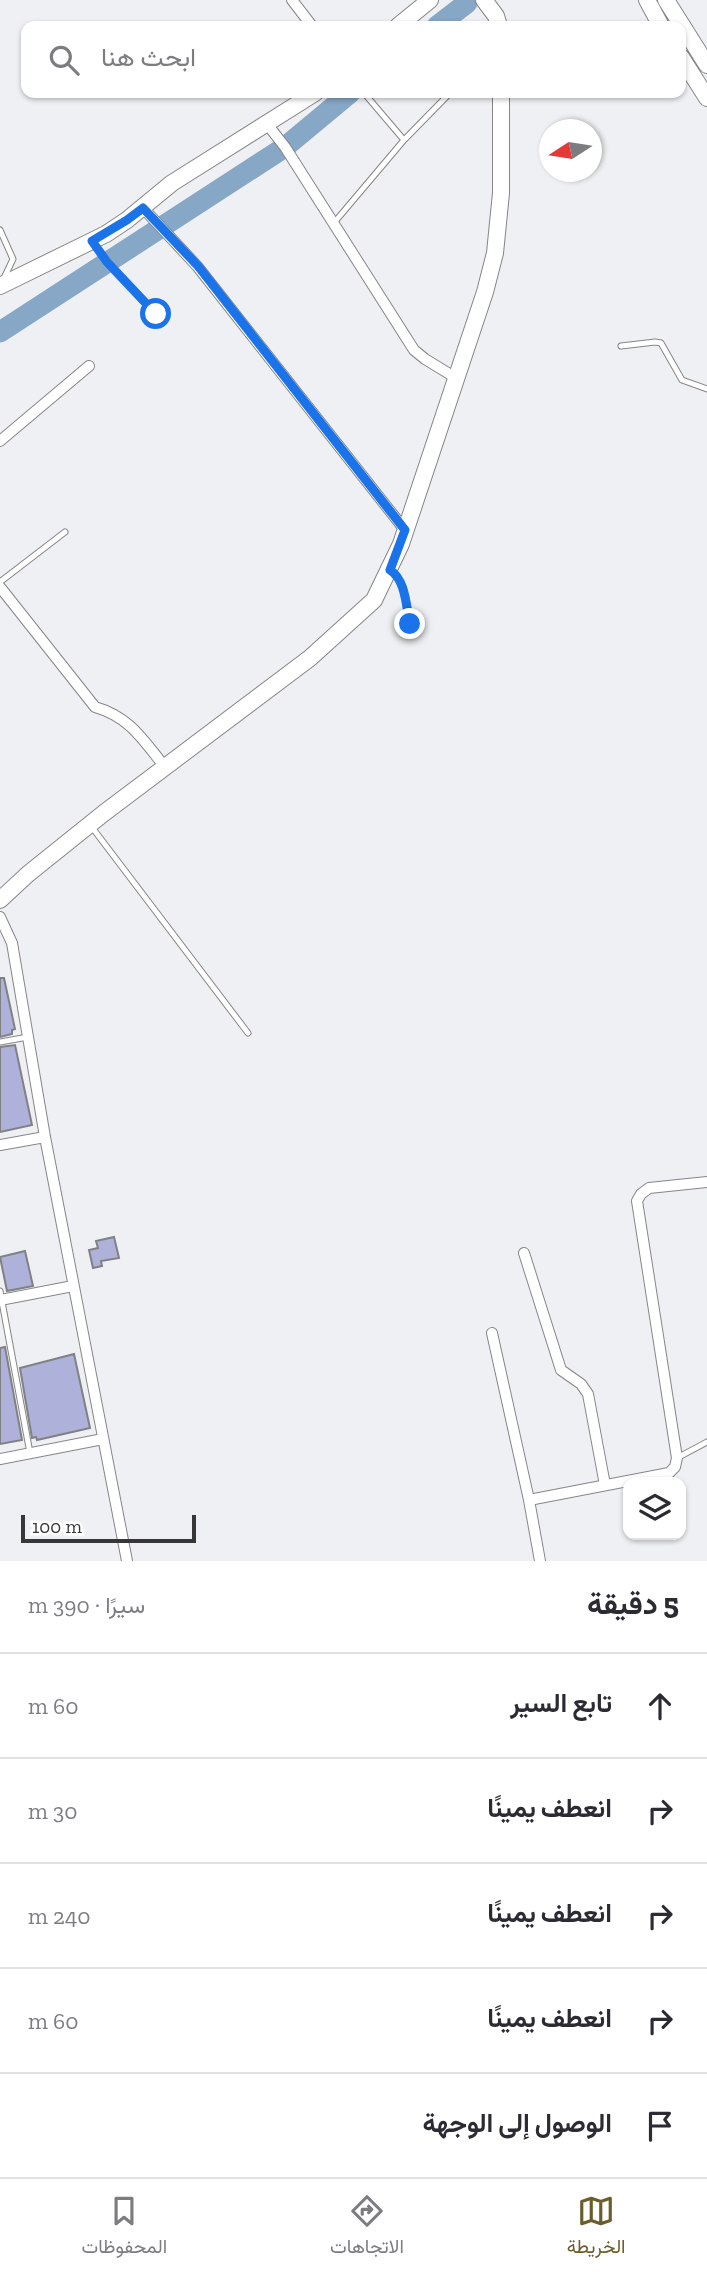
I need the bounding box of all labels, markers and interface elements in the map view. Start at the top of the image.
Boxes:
search box [21,21,686,98]
icon: search [45,41,83,79]
text: ابحث هنا [101,41,196,73]
north arrow [539,119,602,182]
route start [140,298,171,329]
route end [394,608,425,639]
map controls [623,1477,686,1540]
button: layers [623,1477,686,1540]
scale bar [21,1512,196,1544]
text: 100 m [32,1515,82,1538]
text: 5 دقيقة [587,1586,679,1622]
text: سيرًا · 390 m [28,1591,145,1619]
text: تابع السير [510,1687,612,1719]
icon: ahead [641,1687,679,1725]
text: 60 m [28,1692,79,1720]
text: انعطف يمينًا [487,1792,612,1824]
icon: right [641,1792,679,1830]
text: 30 m [28,1797,78,1825]
text: انعطف يمينًا [487,1897,612,1929]
icon: right [641,1897,679,1935]
text: 240 m [28,1902,91,1930]
text: انعطف يمينًا [487,2002,612,2034]
icon: right [641,2002,679,2040]
text: 60 m [28,2007,79,2035]
text: الوصول إلى الوجهة [423,2107,612,2139]
icon: arrive [641,2107,679,2145]
tab: المحفوظات [82,2192,167,2263]
tab: الاتجاهات [330,2192,404,2263]
tab: الخريطة [567,2192,626,2263]

